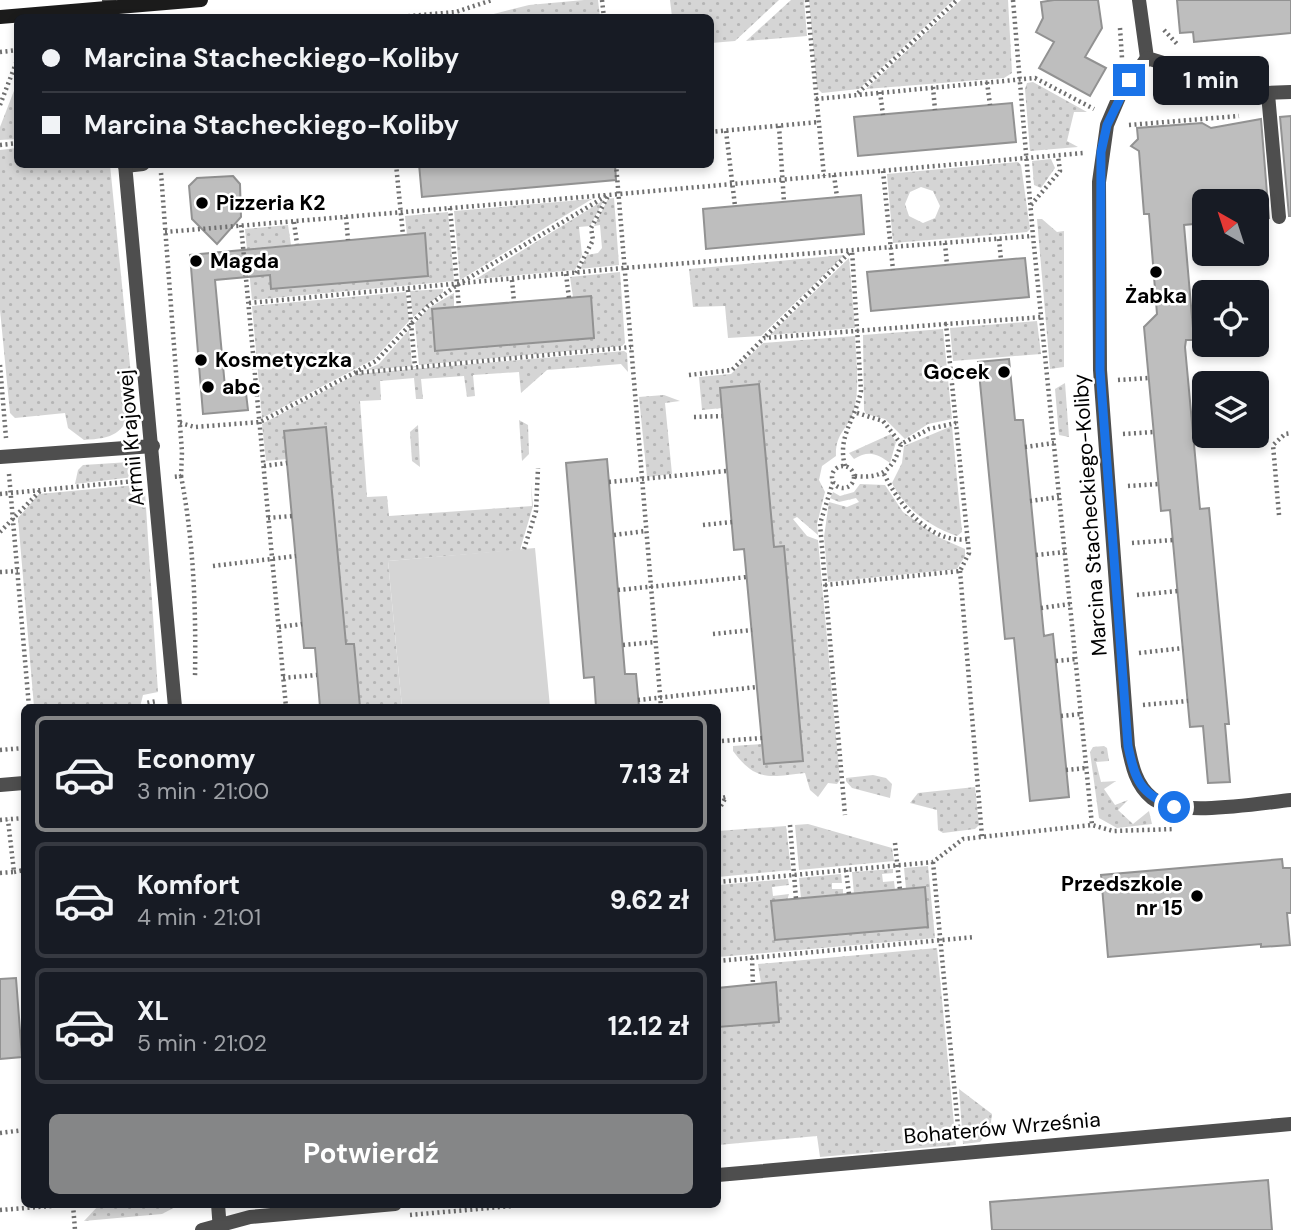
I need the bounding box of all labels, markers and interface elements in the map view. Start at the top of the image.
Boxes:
text: Marcina Stacheckiego-Koliby [84,41,459,75]
callout: 1 min [1154,56,1269,104]
route end [1113,64,1145,96]
text: 1 min [1183,65,1239,95]
text: Marcina Stacheckiego-Koliby [84,108,459,142]
place label: Pizzeria K2 [216,189,325,217]
north arrow [1192,189,1269,266]
map controls [1192,189,1269,448]
marker: Pizzeria K2 [194,195,210,211]
place label: Magda [210,247,279,275]
marker: Magda [188,253,204,269]
marker: Żabka [1148,264,1164,280]
button: locate [1192,280,1269,357]
place label: Żabka [1125,282,1187,310]
place label: Kosmetyczka [215,346,352,374]
marker: Kosmetyczka [193,352,209,368]
place label: Gocek [923,358,990,386]
marker: Gocek [996,364,1012,380]
street label: Armii Krajowej [111,368,151,508]
button: layers [1192,371,1269,448]
place label: abc [222,373,261,401]
street label: Marcina Stacheckiego-Koliby [1066,373,1114,657]
marker: abc [200,379,216,395]
text: Economy [137,742,255,776]
icon: car [53,743,116,806]
text: 7.13 zł [619,757,689,791]
text: 3 min · 21:00 [137,776,269,806]
route start [1158,791,1190,823]
text: Komfort [137,868,240,902]
icon: car [53,869,116,932]
place label: Przedszkole nr 15 [1061,870,1183,922]
text: 9.62 zł [610,883,689,917]
marker: Przedszkole nr 15 [1189,888,1205,904]
text: 4 min · 21:01 [137,902,261,932]
text: XL [137,994,169,1028]
icon: car [53,995,116,1058]
text: 12.12 zł [608,1009,689,1043]
text: 5 min · 21:02 [137,1028,267,1058]
street label: Bohaterów Września [902,1105,1102,1151]
button: Potwierdź [49,1114,693,1194]

